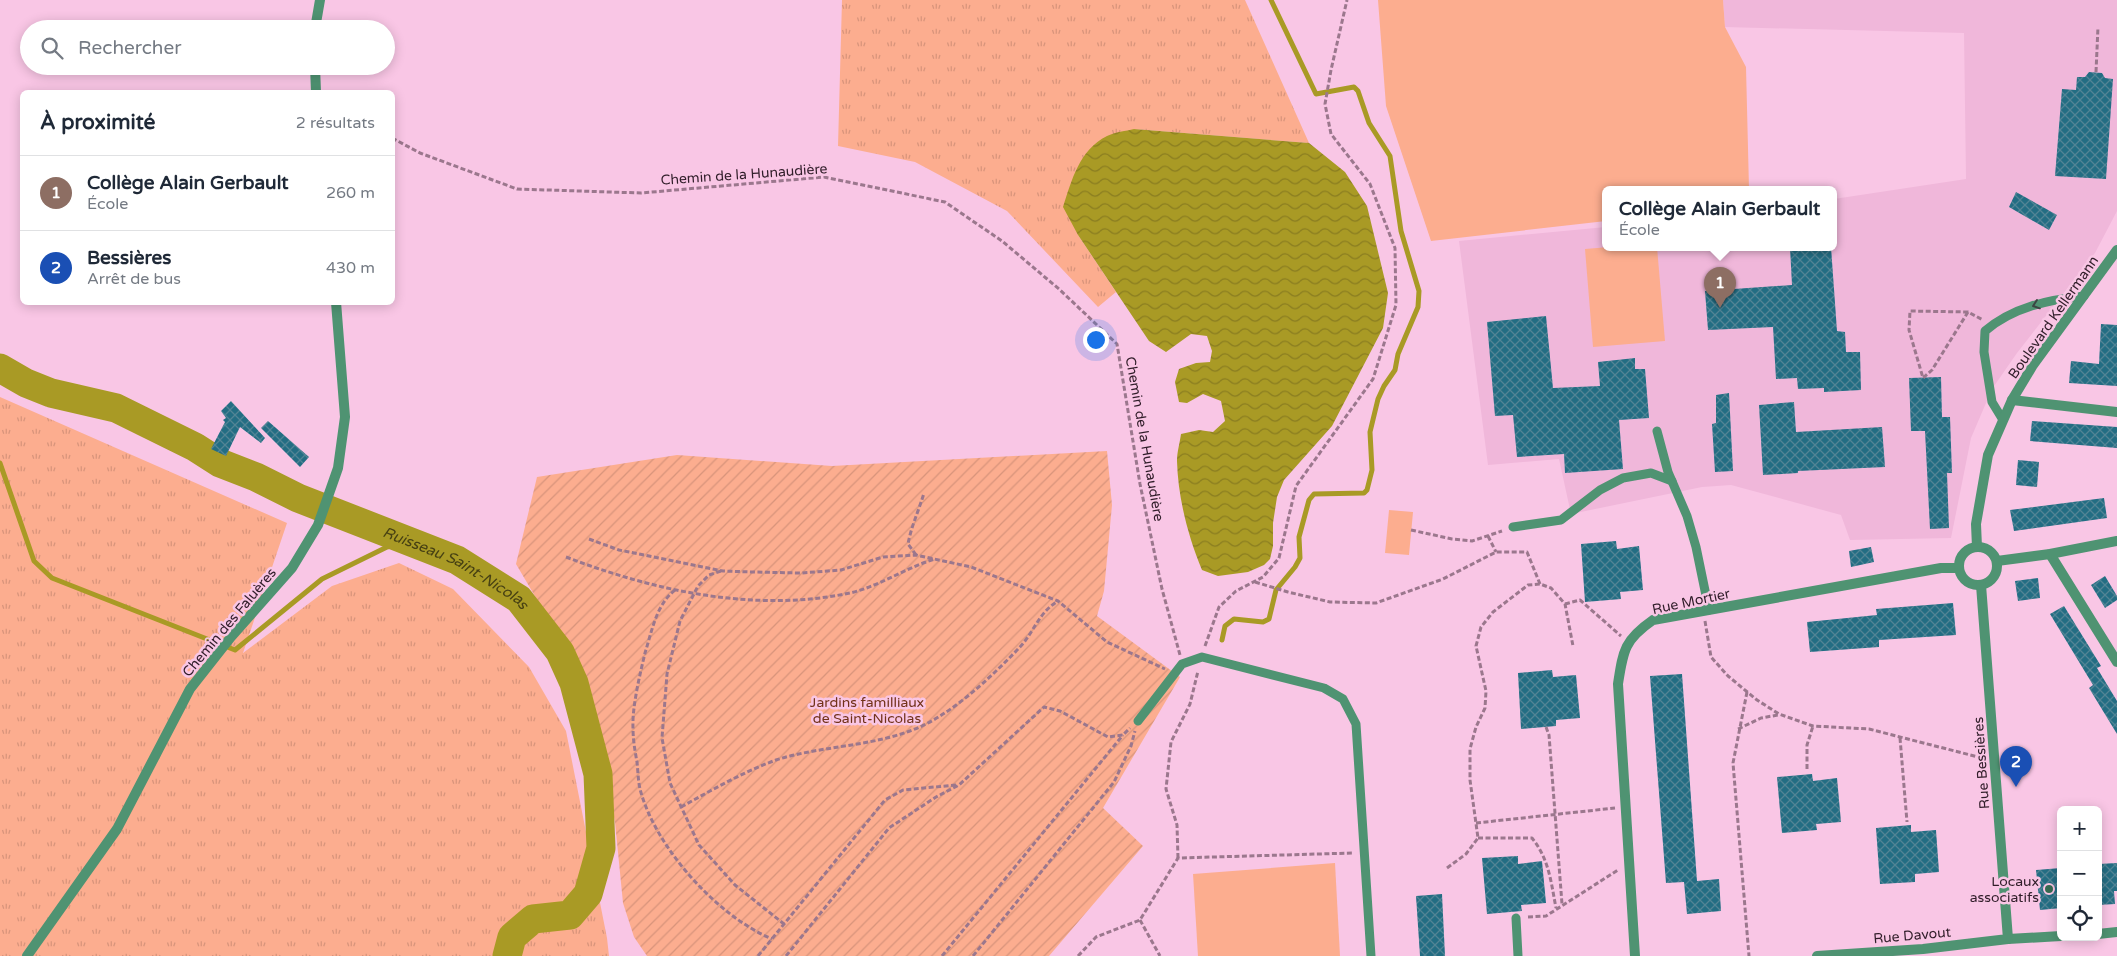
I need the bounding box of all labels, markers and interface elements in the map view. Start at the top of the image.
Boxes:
search box [20,20,395,75]
icon: search [38,34,66,62]
text: Rechercher [78,37,181,59]
text: À proximité [40,110,155,135]
text: 2 résultats [296,113,375,133]
street label: Chemin de la Hunaudière [660,160,828,189]
text: Collège Alain Gerbault [87,172,289,194]
text: 1 [51,183,61,203]
text: 260 m [326,183,375,203]
popup [1602,186,1837,251]
text: École [87,194,128,214]
text: Collège Alain Gerbault [1619,198,1820,220]
text: École [1619,220,1660,240]
text: Bessières [87,247,171,269]
street label: Boulevard Kellermann [2005,253,2102,382]
text: 2 [51,258,61,278]
text: 430 m [326,258,375,278]
pin: 1 [1704,267,1736,308]
text: Arrêt de bus [87,269,181,289]
one-way arrow [2033,299,2041,309]
your location [1083,327,1109,353]
street label: Chemin de la Hunaudière [1122,355,1167,523]
water label: Ruisseau Saint-Nicolas [380,523,533,614]
street label: Chemin des Faluères [179,564,280,680]
street label: Rue Mortier [1651,585,1732,618]
park label: Jardins familliaux de Saint-Nicolas [810,694,924,727]
street label: Rue Bessières [1970,716,1993,810]
pin: 2 [2000,746,2032,787]
map controls [2057,806,2102,941]
button: + [2057,806,2102,851]
button: − [2057,851,2102,896]
place label: Locaux associatifs [1970,873,2039,906]
marker: Locaux associatifs [2043,883,2055,895]
button: locate [2057,896,2102,941]
street label: Rue Davout [1873,924,1952,947]

